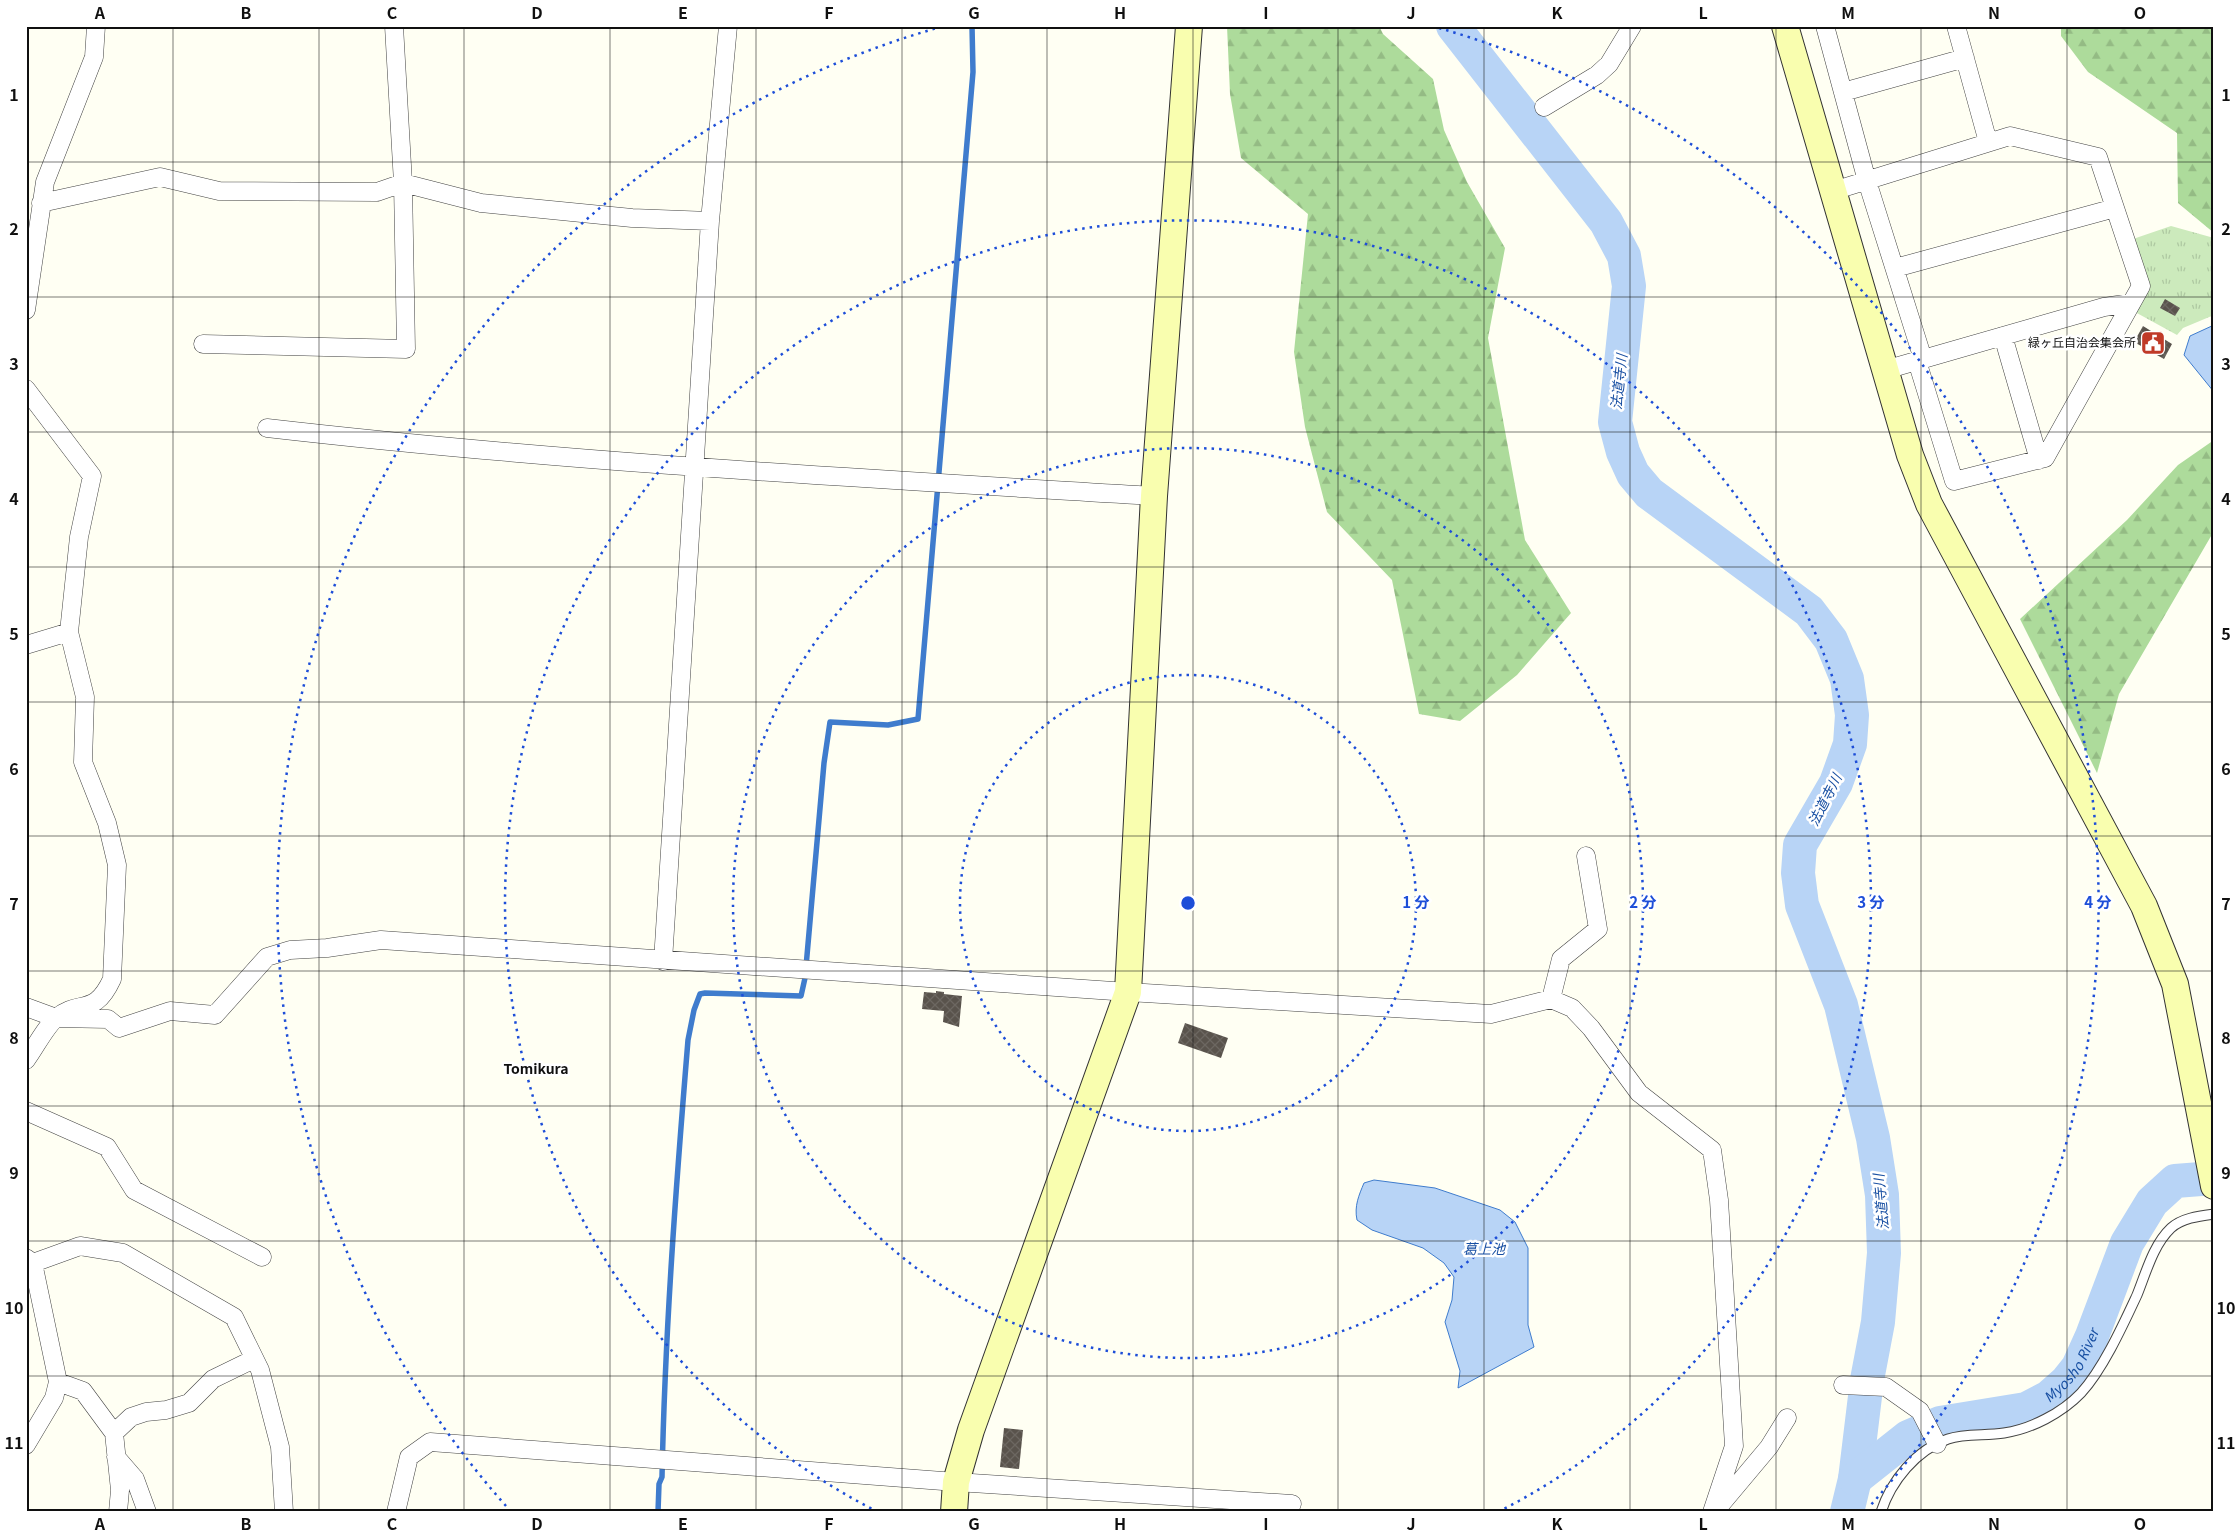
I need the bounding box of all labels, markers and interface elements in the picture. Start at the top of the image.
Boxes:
text: A [94,0,106,24]
text: B [241,0,252,24]
text: C [387,0,398,24]
text: D [531,0,543,24]
text: E [678,0,688,24]
text: F [824,0,834,24]
text: G [968,0,980,24]
text: H [1114,0,1126,24]
text: I [1263,0,1269,24]
text: J [1406,0,1416,24]
text: K [1552,0,1564,24]
text: L [1698,0,1708,24]
text: M [1841,0,1855,24]
text: N [1988,0,2000,24]
text: O [2134,0,2146,24]
text: 1 [9,82,19,106]
text: 1 [2221,82,2231,106]
text: 2 [9,216,19,240]
text: 2 [2221,216,2231,240]
public building icon: 緑ヶ丘自治会集会所 [2140,330,2166,356]
place label: 緑ヶ丘自治会集会所 [2028,333,2136,350]
text: 3 [9,351,19,375]
water label: 法道寺川 [1605,351,1631,411]
text: 3 [2221,351,2231,375]
text: 4 [9,486,19,510]
text: 4 [2221,486,2231,510]
text: 5 [9,621,19,645]
text: 5 [2221,621,2231,645]
text: 6 [9,756,19,780]
text: 6 [2221,756,2231,780]
water label: 法道寺川 [1802,768,1847,829]
text: 7 [9,891,19,915]
text: 1 分 [1402,891,1430,912]
text: 2 分 [1629,891,1657,912]
text: 3 分 [1857,891,1885,912]
text: 4 分 [2084,891,2112,912]
text: 7 [2221,891,2231,915]
centre of rings [1179,894,1197,912]
text: 8 [9,1025,19,1049]
text: 8 [2221,1025,2231,1049]
district label: Tomikura [504,1058,568,1078]
text: 9 [9,1160,19,1184]
text: 9 [2221,1160,2231,1184]
water label: 法道寺川 [1867,1171,1892,1231]
water label: 葛上池 [1463,1238,1507,1258]
text: 10 [5,1295,23,1319]
text: 10 [2217,1295,2235,1319]
water label: Myosho River [2039,1323,2104,1406]
text: 11 [5,1430,23,1454]
text: 11 [2217,1430,2235,1454]
text: A [94,1511,106,1535]
text: B [241,1511,252,1535]
text: C [387,1511,398,1535]
text: D [531,1511,543,1535]
text: E [678,1511,688,1535]
text: F [824,1511,834,1535]
text: G [968,1511,980,1535]
text: H [1114,1511,1126,1535]
text: I [1263,1511,1269,1535]
text: J [1406,1511,1416,1535]
text: K [1552,1511,1564,1535]
text: L [1698,1511,1708,1535]
text: M [1841,1511,1855,1535]
text: N [1988,1511,2000,1535]
text: O [2134,1511,2146,1535]

